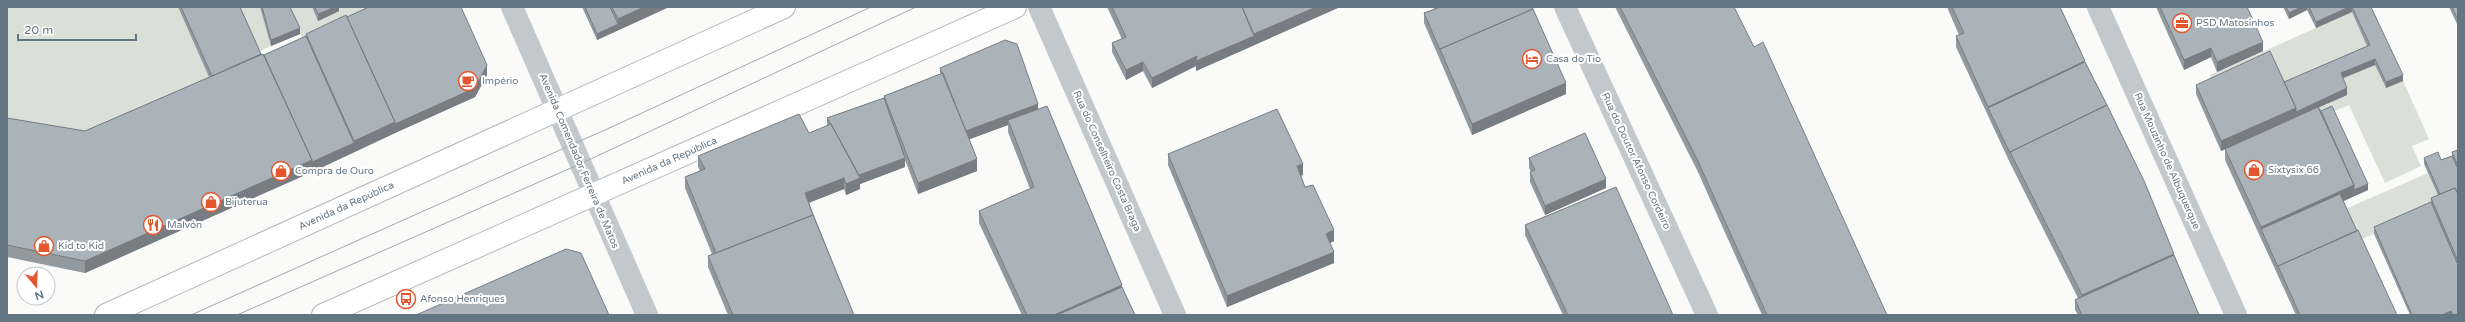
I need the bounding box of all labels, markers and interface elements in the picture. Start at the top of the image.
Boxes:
office icon: PSD Matosinhos [2171,12,2193,34]
scale bar [18,16,136,42]
place label: PSD Matosinhos [2196,17,2275,29]
text: 20 m [24,23,53,37]
hotel icon: Casa do Tio [1521,48,1543,70]
place label: Casa do Tio [1546,53,1601,65]
cafe icon: Império [457,70,479,92]
street label: Avenida Comendador Ferreira de Matos [537,72,622,251]
place label: Império [482,75,518,87]
street label: Rua do Conselheiro Costa Braga [1070,89,1144,233]
street label: Rua do Doutor Afonso Cordeiro [1599,91,1673,231]
street label: Rua Mouzinho de Albuquerque [2131,91,2203,231]
street label: Avenida da República [620,134,719,187]
shop icon: Sixtysix 66 [2243,159,2265,181]
shop icon: Compra de Ouro [270,160,292,182]
place label: Sixtysix 66 [2268,164,2319,176]
place label: Compra de Ouro [295,165,374,177]
street label: Avenida da República [297,179,396,233]
shop icon: Bijuterua [200,191,222,213]
place label: Bijuterua [225,196,268,208]
restaurant icon: Malvón [142,214,164,236]
place label: Malvón [167,219,202,231]
shop icon: Kid to Kid [33,235,55,257]
place label: Kid to Kid [58,240,104,252]
north arrow [16,266,56,306]
text: N [33,287,45,303]
bus stop icon: Afonso Henriques [395,288,417,310]
place label: Afonso Henriques [420,293,505,305]

